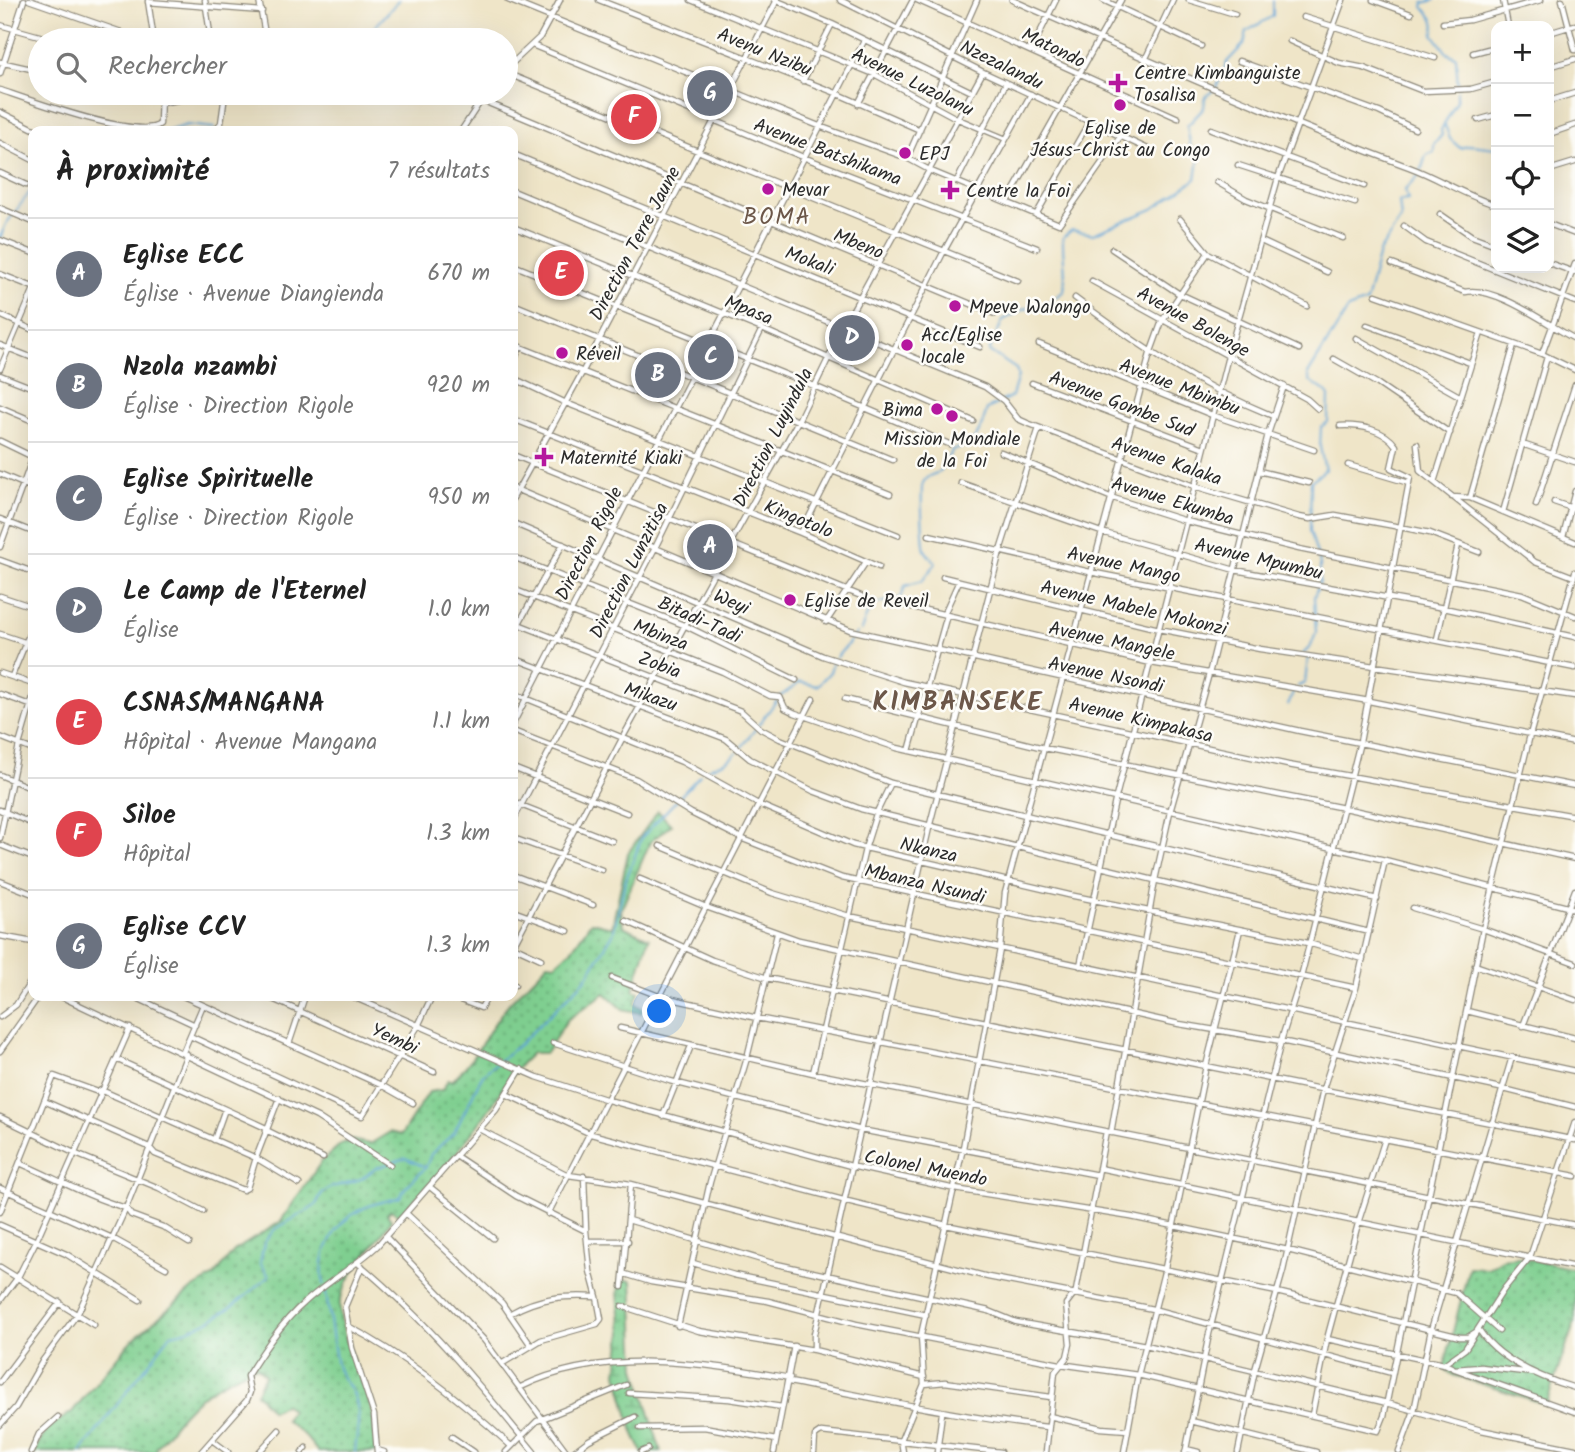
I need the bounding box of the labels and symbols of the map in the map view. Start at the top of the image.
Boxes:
street label: Avenu Nzibu [712,20,816,85]
street label: Matondo [1016,20,1090,77]
street label: Nzezalandu [954,33,1048,99]
street label: Avenue Luzolanu [846,40,978,125]
place label: Centre Kimbanguiste Tosalisa [1134,59,1301,111]
pin: G [687,67,733,119]
marker: Centre Kimbanguiste Tosalisa [1108,73,1128,93]
pin: F [611,91,657,143]
marker: Eglise de Jésus-Christ au Congo [1112,97,1128,113]
street label: Avenue Batshikama [749,111,906,195]
place label: Eglise de Jésus-Christ au Congo [1030,114,1210,166]
place label: EPJ [919,140,950,170]
marker: EPJ [897,145,913,161]
street label: Direction Terre Jaune [582,161,689,327]
place label: Mevar [782,176,830,206]
place label: Centre la Foi [966,177,1072,207]
marker: Centre la Foi [940,180,960,200]
marker: Mevar [760,181,776,197]
district label: BOMA [743,200,811,236]
street label: Mbeno [828,221,888,269]
street label: Mokali [780,239,840,285]
pin: E [538,247,584,299]
street label: Avenue Bolenge [1131,279,1255,366]
street label: Mpasa [719,288,777,334]
place label: Mpeve Walongo [969,293,1091,323]
marker: Mpeve Walongo [947,298,963,314]
pin: D [829,312,875,364]
place label: Acc/Eglise locale [921,321,1003,373]
pin: C [688,331,734,383]
marker: Acc/Eglise locale [899,337,915,353]
place label: Réveil [576,340,622,370]
marker: Réveil [554,345,570,361]
pin: B [635,349,681,401]
street label: Avenue Mbimbu [1114,351,1244,425]
street label: Direction Luyindula [726,363,822,513]
street label: Avenue Gombe Sud [1044,363,1199,447]
place label: Bima [882,396,923,426]
marker: Bima [929,401,945,417]
marker: Mission Mondiale de la Foi [944,408,960,424]
place label: Mission Mondiale de la Foi [884,425,1021,477]
street label: Avenue Kalaka [1107,429,1226,495]
place label: Maternité Kiaki [560,444,684,474]
marker: Maternité Kiaki [534,447,554,467]
street label: Avenue Ekumba [1107,469,1237,535]
street label: Direction Rigole [548,481,632,606]
street label: Kingotolo [759,492,838,547]
street label: Direction Lunzitisa [582,497,677,644]
pin: A [687,521,733,573]
street label: Avenue Mpumbu [1191,531,1326,589]
street label: Avenue Mango [1064,539,1183,593]
street label: Avenue Mabele Mokonzi [1037,573,1231,645]
street label: Weyi [708,582,755,625]
place label: Eglise de Reveil [804,587,929,617]
street label: Bitadi-Tadi [653,589,747,653]
marker: Eglise de Reveil [782,592,798,608]
street label: Mbinza [628,612,692,660]
street label: Avenue Mangele [1046,614,1178,670]
street label: Zobia [633,644,685,688]
street label: Avenue Nsondi [1045,649,1167,703]
street label: Mikazu [620,675,681,721]
district label: KIMBANSEKE [872,682,1044,724]
street label: Avenue Kimpakasa [1065,690,1216,752]
street label: Nkanza [897,830,960,872]
street label: Mbanza Nsundi [861,856,989,914]
your location [642,994,676,1028]
street label: Yembi [366,1016,424,1064]
street label: Colonel Muendo [861,1142,990,1196]

